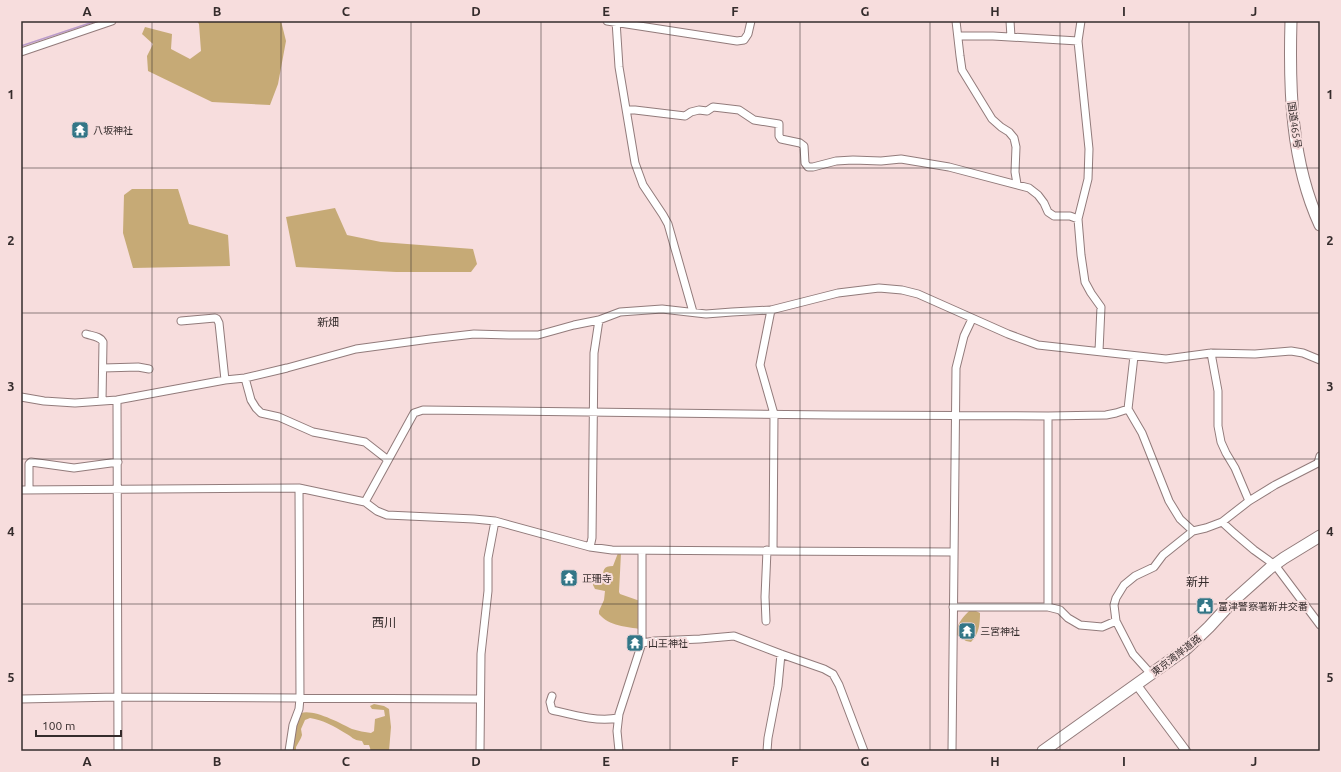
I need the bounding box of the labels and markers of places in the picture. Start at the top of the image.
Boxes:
temple icon: 八坂神社 [70,120,90,140]
place label: 八坂神社 [93,125,133,136]
temple icon: 正珊寺 [559,568,579,588]
place label: 正珊寺 [582,573,612,584]
public building icon: 富津警察署新井交番 [1195,596,1215,616]
place label: 富津警察署新井交番 [1218,601,1308,612]
temple icon: 三宮神社 [957,621,977,641]
place label: 三宮神社 [980,626,1020,637]
temple icon: 山王神社 [625,633,645,653]
place label: 山王神社 [648,638,688,649]

